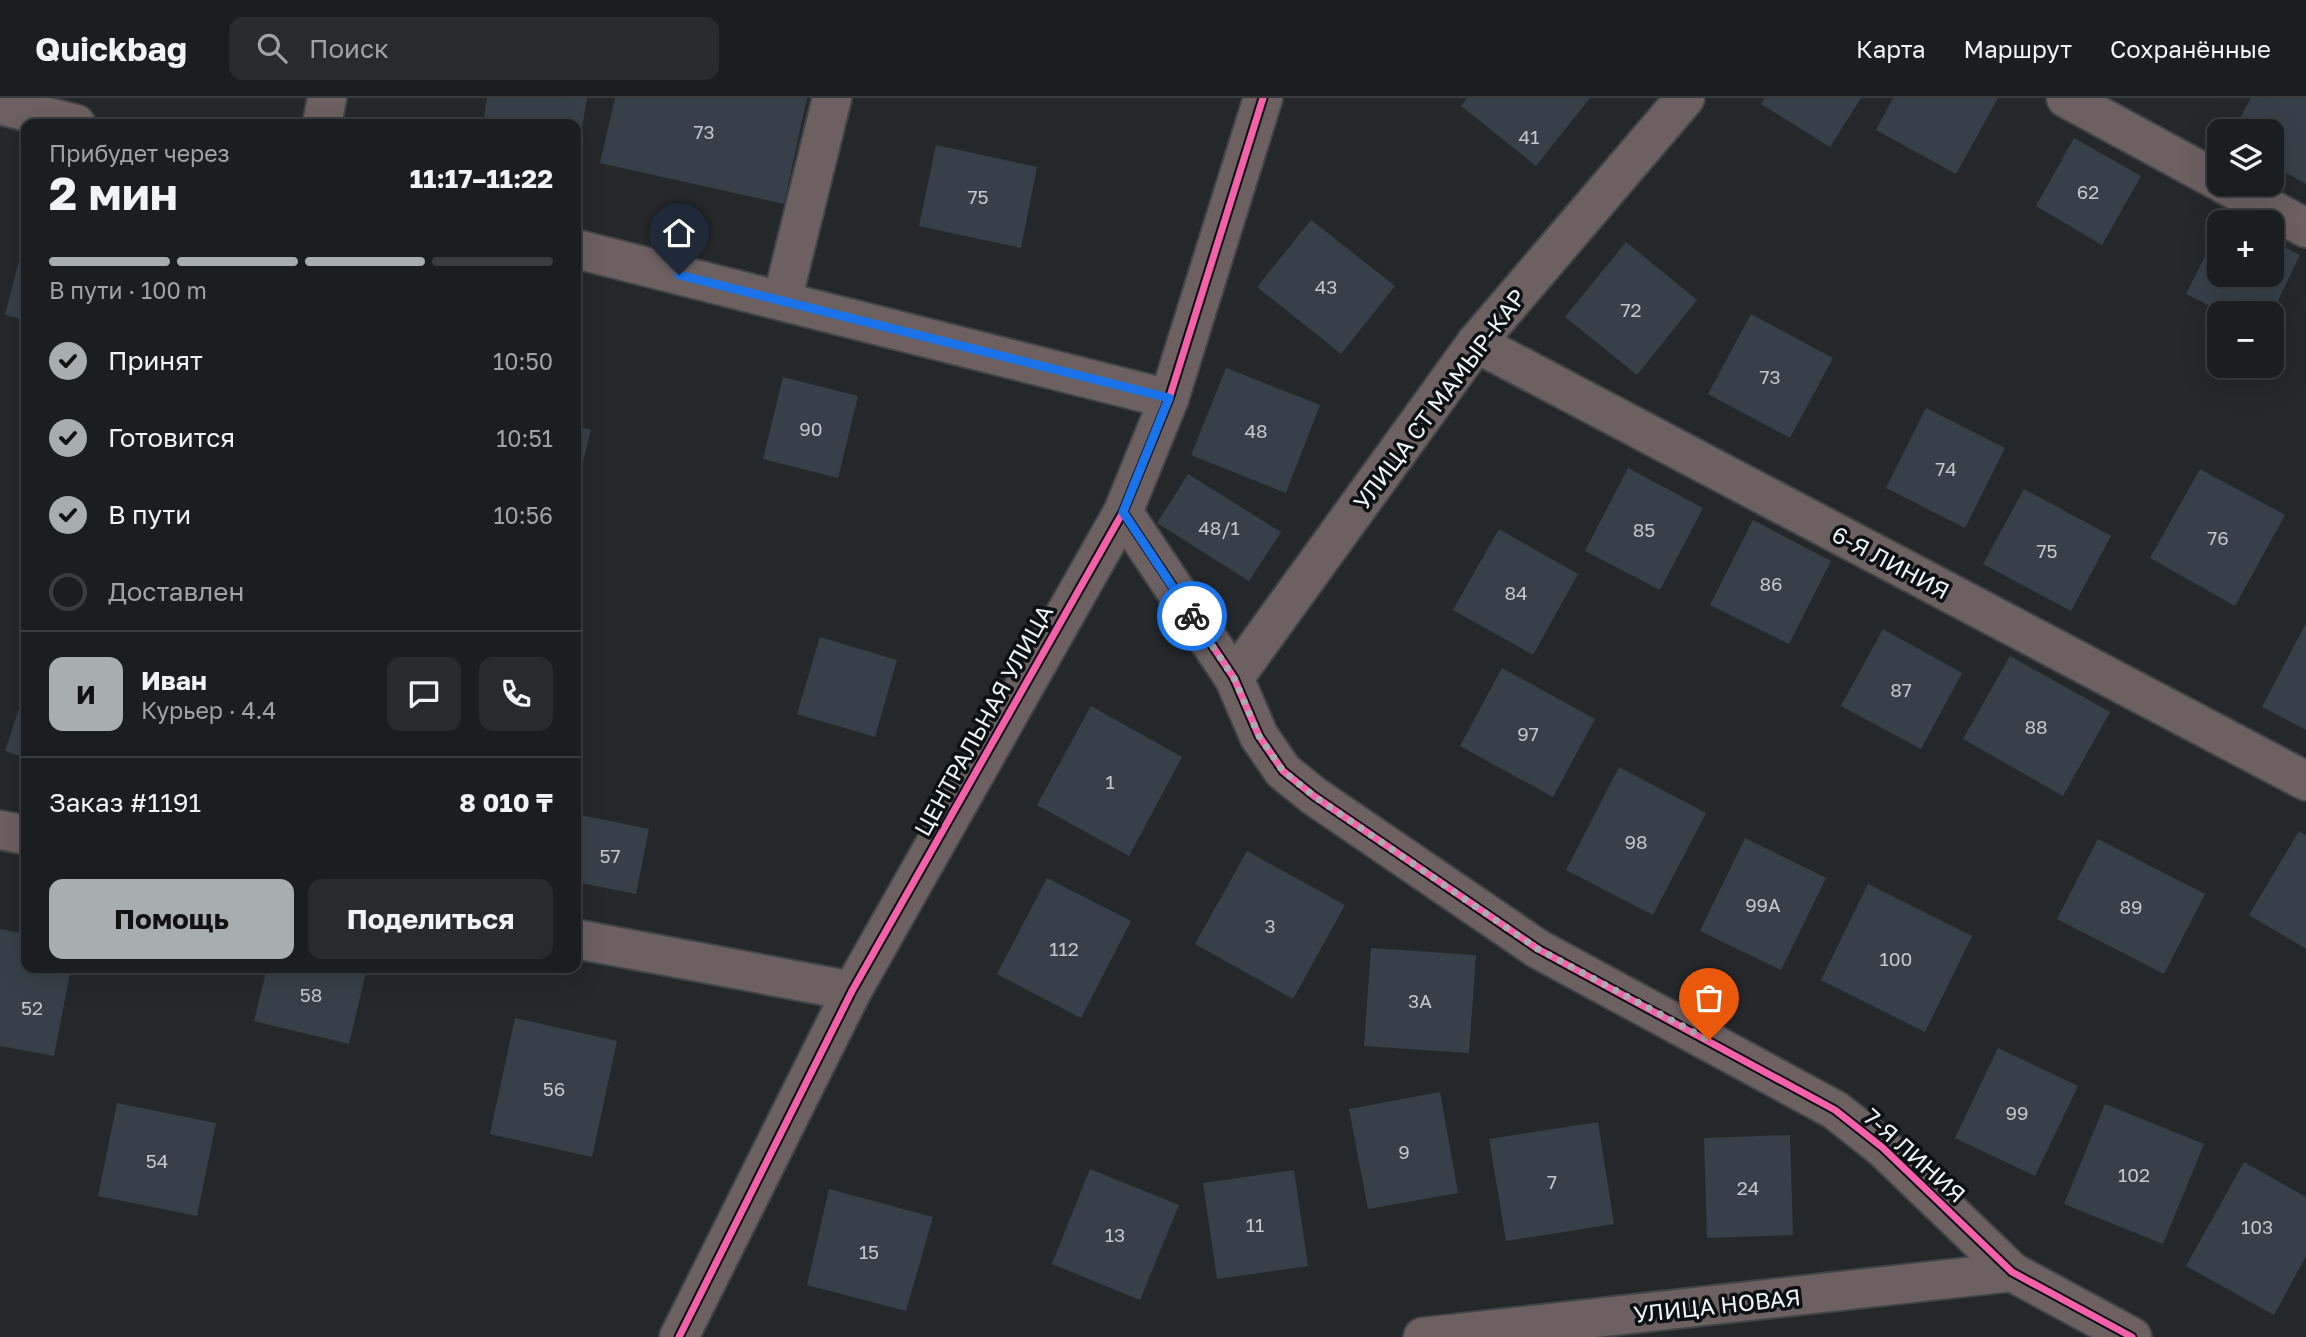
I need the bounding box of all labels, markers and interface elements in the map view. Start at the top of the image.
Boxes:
search box [229,17,719,80]
text: Quickbag [35,29,187,68]
icon: search [253,29,291,67]
text: Поиск [309,33,389,64]
text: Карта [1856,34,1926,63]
text: Маршрут [1964,34,2072,63]
text: Сохранённые [2110,34,2271,63]
map controls [2207,119,2284,378]
button: layers [2207,119,2284,196]
house number: 73 [693,120,715,143]
house number: 41 [1519,125,1539,148]
text: Прибудет через [49,139,230,167]
text: 11:17–11:22 [410,163,553,194]
text: 2 мин [49,165,178,220]
house number: 62 [2077,180,2099,203]
house number: 75 [967,185,989,208]
pin [649,203,709,275]
button: + [2207,210,2284,287]
icon: home [660,214,698,252]
house number: 43 [1315,275,1337,298]
text: В пути · 100 m [49,276,207,304]
street label: УЛИЦА СТ МАМЫР-КАР [1347,283,1531,515]
house number: 72 [1620,298,1642,321]
button: − [2207,301,2284,378]
icon: check [49,342,87,380]
text: Принят [108,345,203,376]
text: 10:50 [493,347,553,375]
house number: 73 [1759,365,1781,388]
house number: 90 [799,417,823,440]
icon: check [49,419,87,457]
house number: 48 [1244,419,1268,442]
text: Готовится [108,422,235,453]
text: 10:51 [496,424,553,452]
house number: 74 [1935,457,1957,480]
icon: check [49,496,87,534]
text: В пути [108,499,191,530]
text: 10:56 [493,501,553,529]
house number: 48/1 [1198,516,1240,539]
house number: 85 [1633,518,1655,541]
street label: 6-Я ЛИНИЯ [1828,519,1954,605]
house number: 76 [2207,526,2229,549]
house number: 75 [2036,539,2058,562]
house number: 86 [1759,572,1783,595]
text: Доставлен [108,576,244,607]
courier [1157,581,1227,651]
house number: 84 [1504,581,1528,604]
icon: bike [1173,597,1211,635]
street label: ЦЕНТРАЛЬНАЯ УЛИЦА [908,600,1058,840]
button: chat [387,657,461,731]
button: phone [479,657,553,731]
text: Иван [141,665,207,696]
house number: 87 [1890,678,1912,701]
text: И [76,679,96,710]
text: Курьер · 4.4 [141,696,276,724]
house number: 88 [2024,715,2048,738]
house number: 97 [1517,722,1539,745]
house number: 1 [1105,770,1115,793]
text: Заказ #1191 [49,787,201,818]
text: 8 010 ₸ [459,787,553,818]
house number: 98 [1624,830,1648,853]
house number: 57 [599,844,621,867]
button: Помощь [49,879,294,959]
button: Поделиться [308,879,553,959]
house number: 99А [1745,893,1781,916]
house number: 89 [2119,895,2143,918]
house number: 3 [1264,914,1276,937]
house number: 112 [1049,937,1079,960]
house number: 100 [1880,947,1912,970]
pin [1679,968,1739,1040]
icon: bag [1690,979,1728,1017]
house number: 58 [300,983,322,1006]
house number: 3А [1408,989,1432,1012]
house number: 52 [21,996,43,1019]
house number: 56 [543,1077,565,1100]
house number: 99 [2006,1101,2029,1124]
street label: 7-Я ЛИНИЯ [1858,1102,1972,1208]
house number: 9 [1398,1140,1410,1163]
house number: 54 [146,1149,168,1172]
house number: 102 [2118,1163,2150,1186]
house number: 7 [1547,1170,1557,1193]
house number: 24 [1737,1176,1759,1199]
house number: 11 [1246,1213,1264,1236]
house number: 103 [2241,1215,2273,1238]
house number: 13 [1105,1223,1125,1246]
house number: 15 [859,1240,879,1263]
street label: УЛИЦА НОВАЯ [1632,1282,1802,1328]

